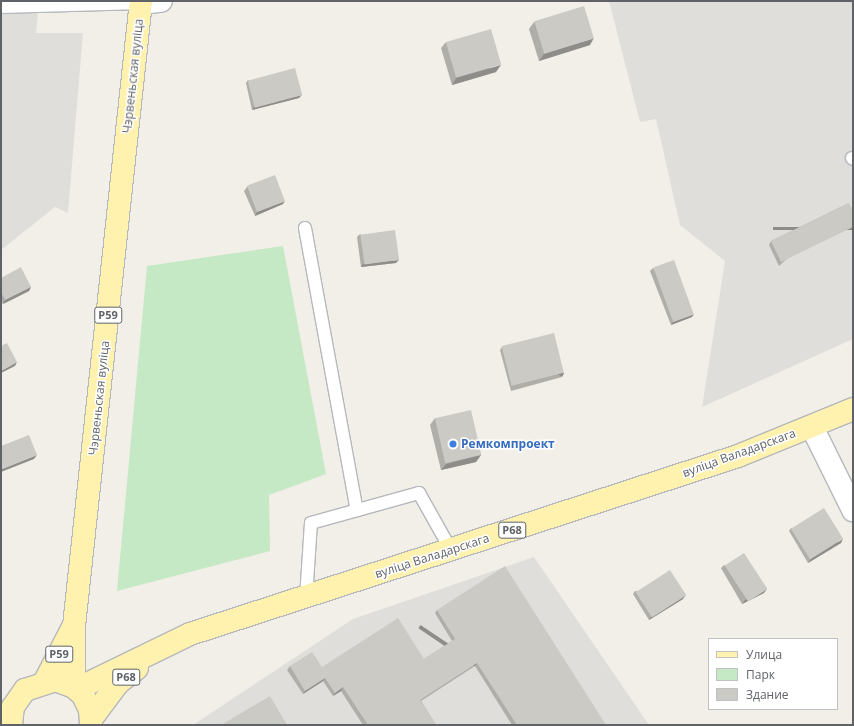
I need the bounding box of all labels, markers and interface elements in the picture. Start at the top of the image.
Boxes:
street label: Чэрвеньская вуліца [120,18,146,134]
road number: Р59 [94,306,122,324]
street label: Чэрвеньская вуліца [86,340,112,456]
street label: вуліца Валадарскага [680,426,798,480]
place label: Ремкомпроект [461,437,555,451]
marker: Ремкомпроект [448,439,458,449]
road number: Р68 [498,521,526,539]
street label: вуліца Валадарскага [373,531,491,581]
legend [708,638,838,710]
road number: Р59 [45,645,73,663]
text: Улица [746,646,782,663]
text: Парк [746,666,775,683]
road number: Р68 [112,668,140,686]
text: Здание [746,686,789,703]

